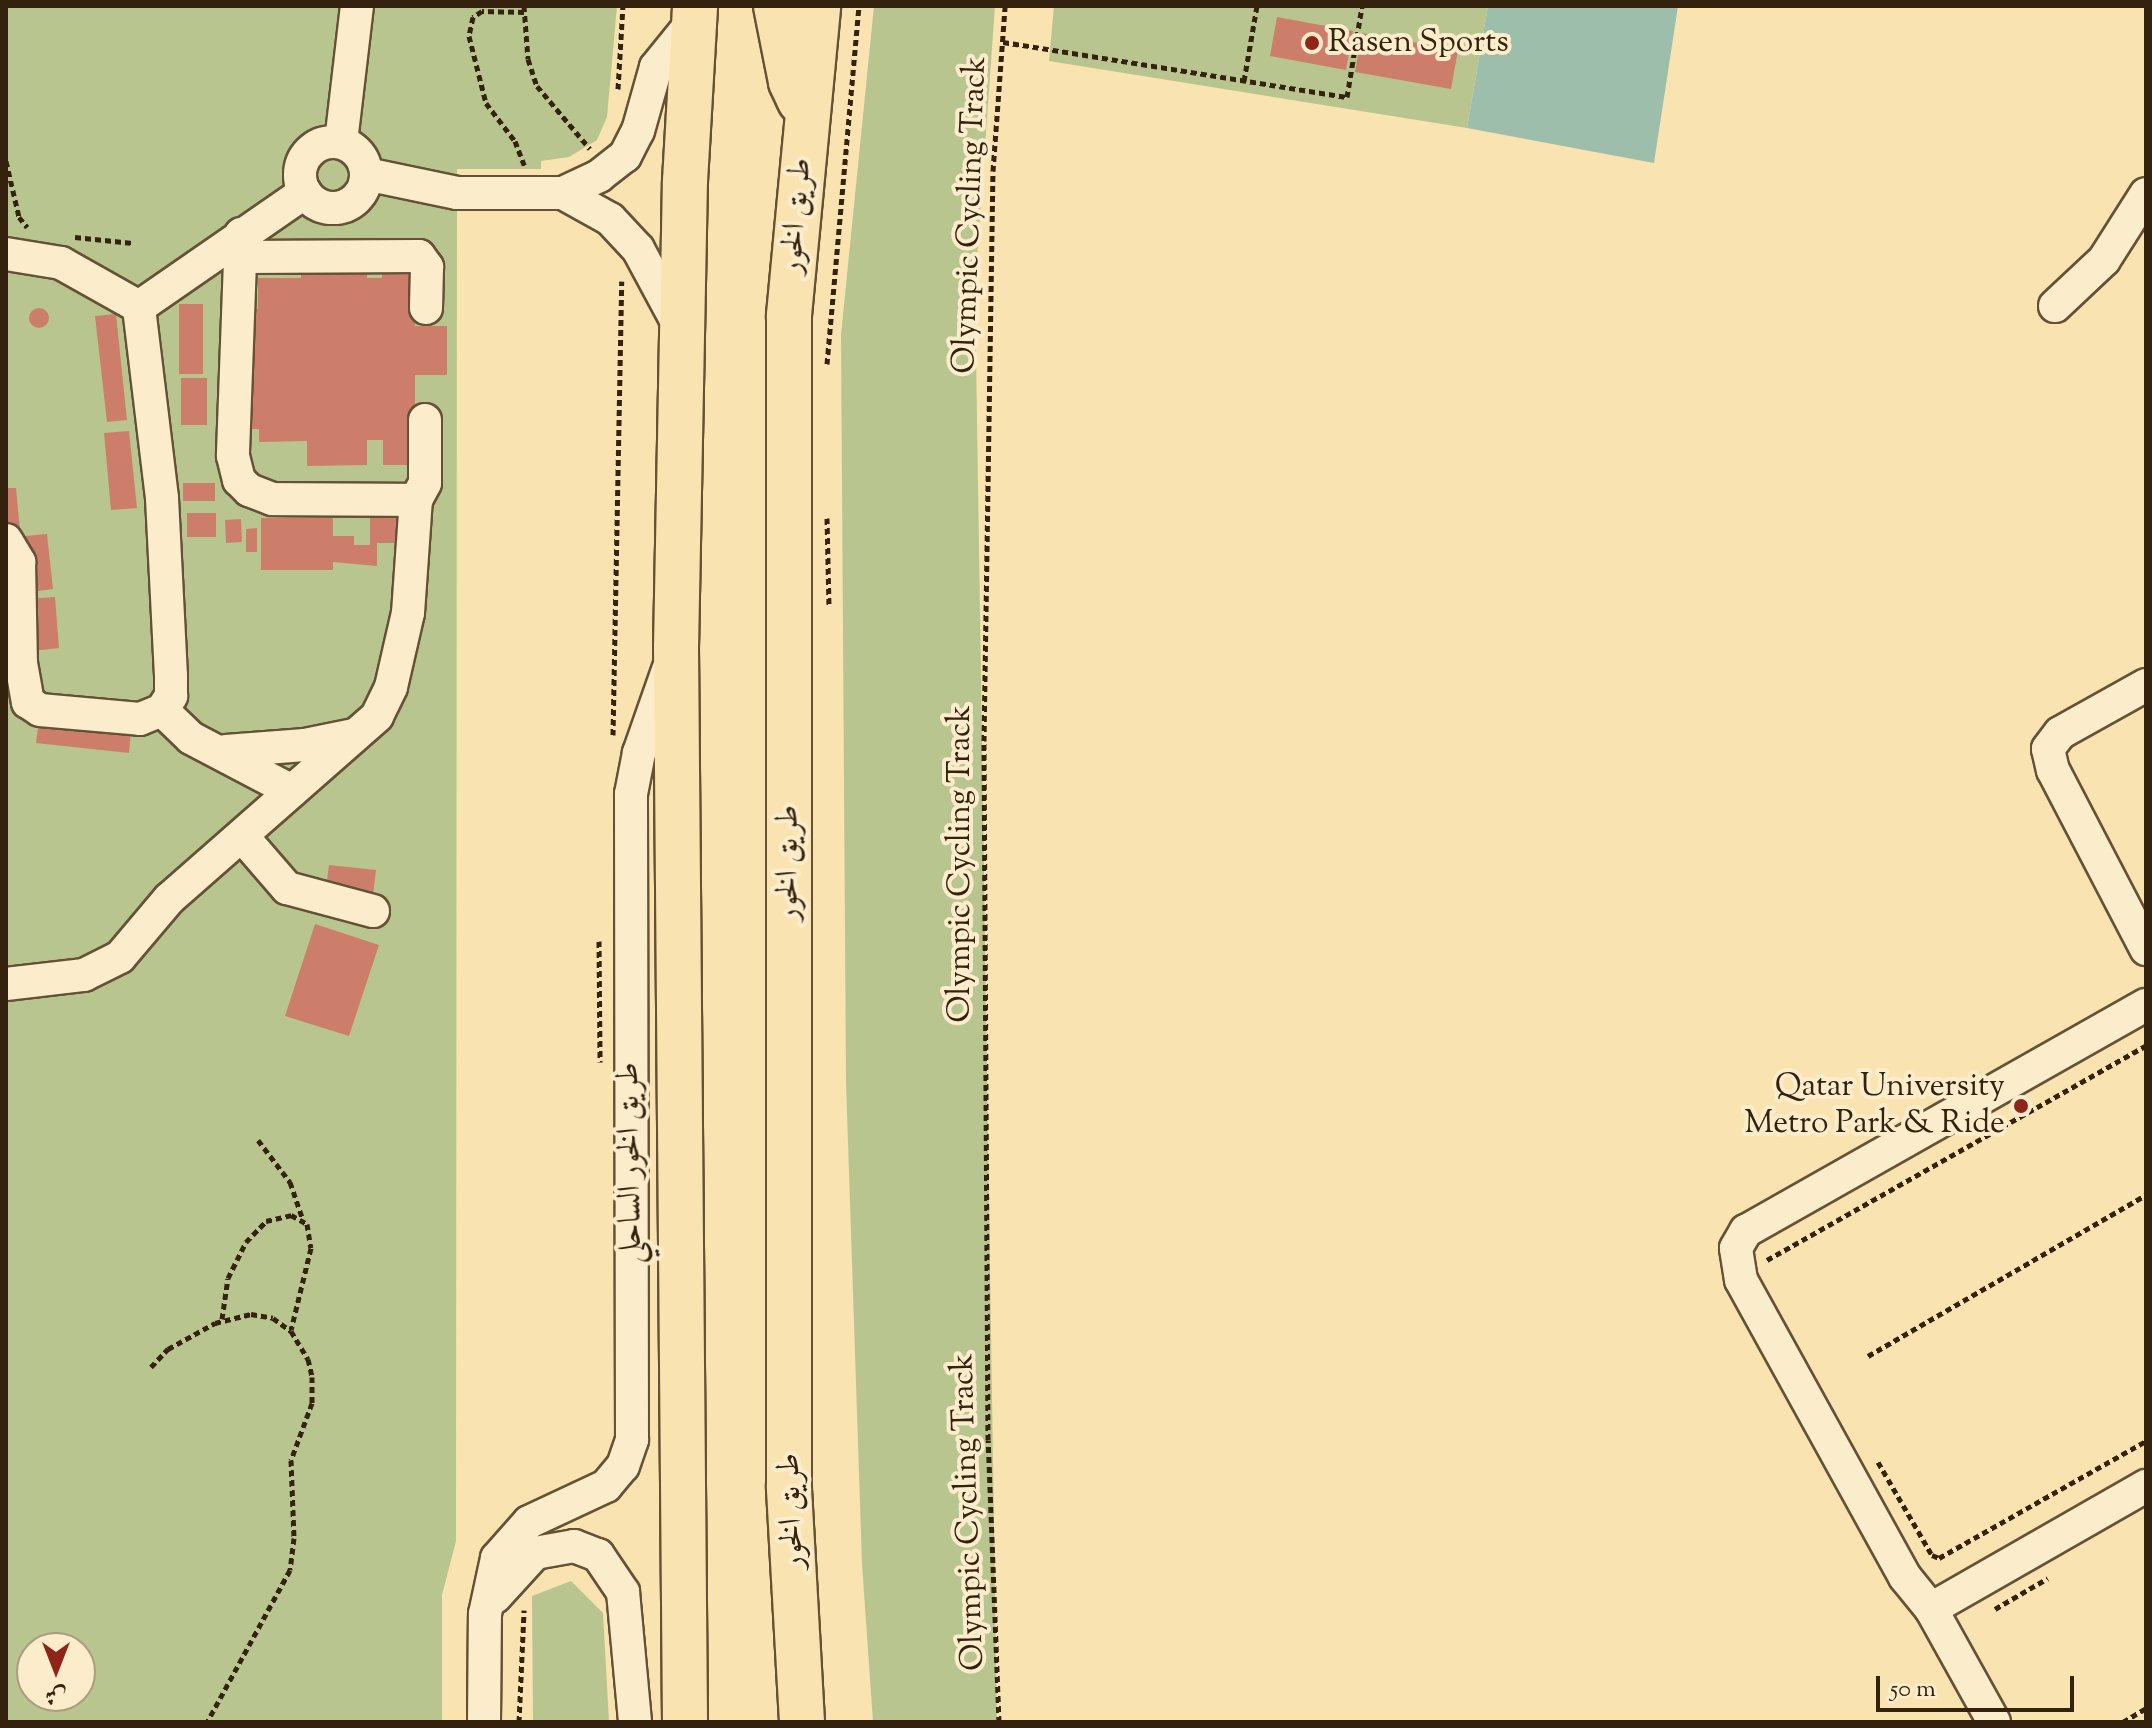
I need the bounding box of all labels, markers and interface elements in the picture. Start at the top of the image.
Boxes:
place label: Rasen Sports [1328,24,1509,62]
marker: Rasen Sports [1303,34,1321,52]
street label: Olympic Cycling Track [946,56,996,374]
street label: طريق الخور [773,156,821,276]
street label: Olympic Cycling Track [942,705,980,1023]
street label: طريق الخور [770,805,808,921]
street label: طريق الخور الساحلي [610,1062,652,1264]
place label: Qatar University Metro Park & Ride [1744,1069,2005,1144]
marker: Qatar University Metro Park & Ride [2012,1097,2030,1115]
street label: Olympic Cycling Track [944,1353,994,1671]
street label: طريق الخور [771,1452,813,1570]
north arrow [16,1632,96,1712]
scale bar [1880,1660,2078,1710]
text: 50 m [1890,1673,1936,1707]
text: ش [45,1678,67,1710]

